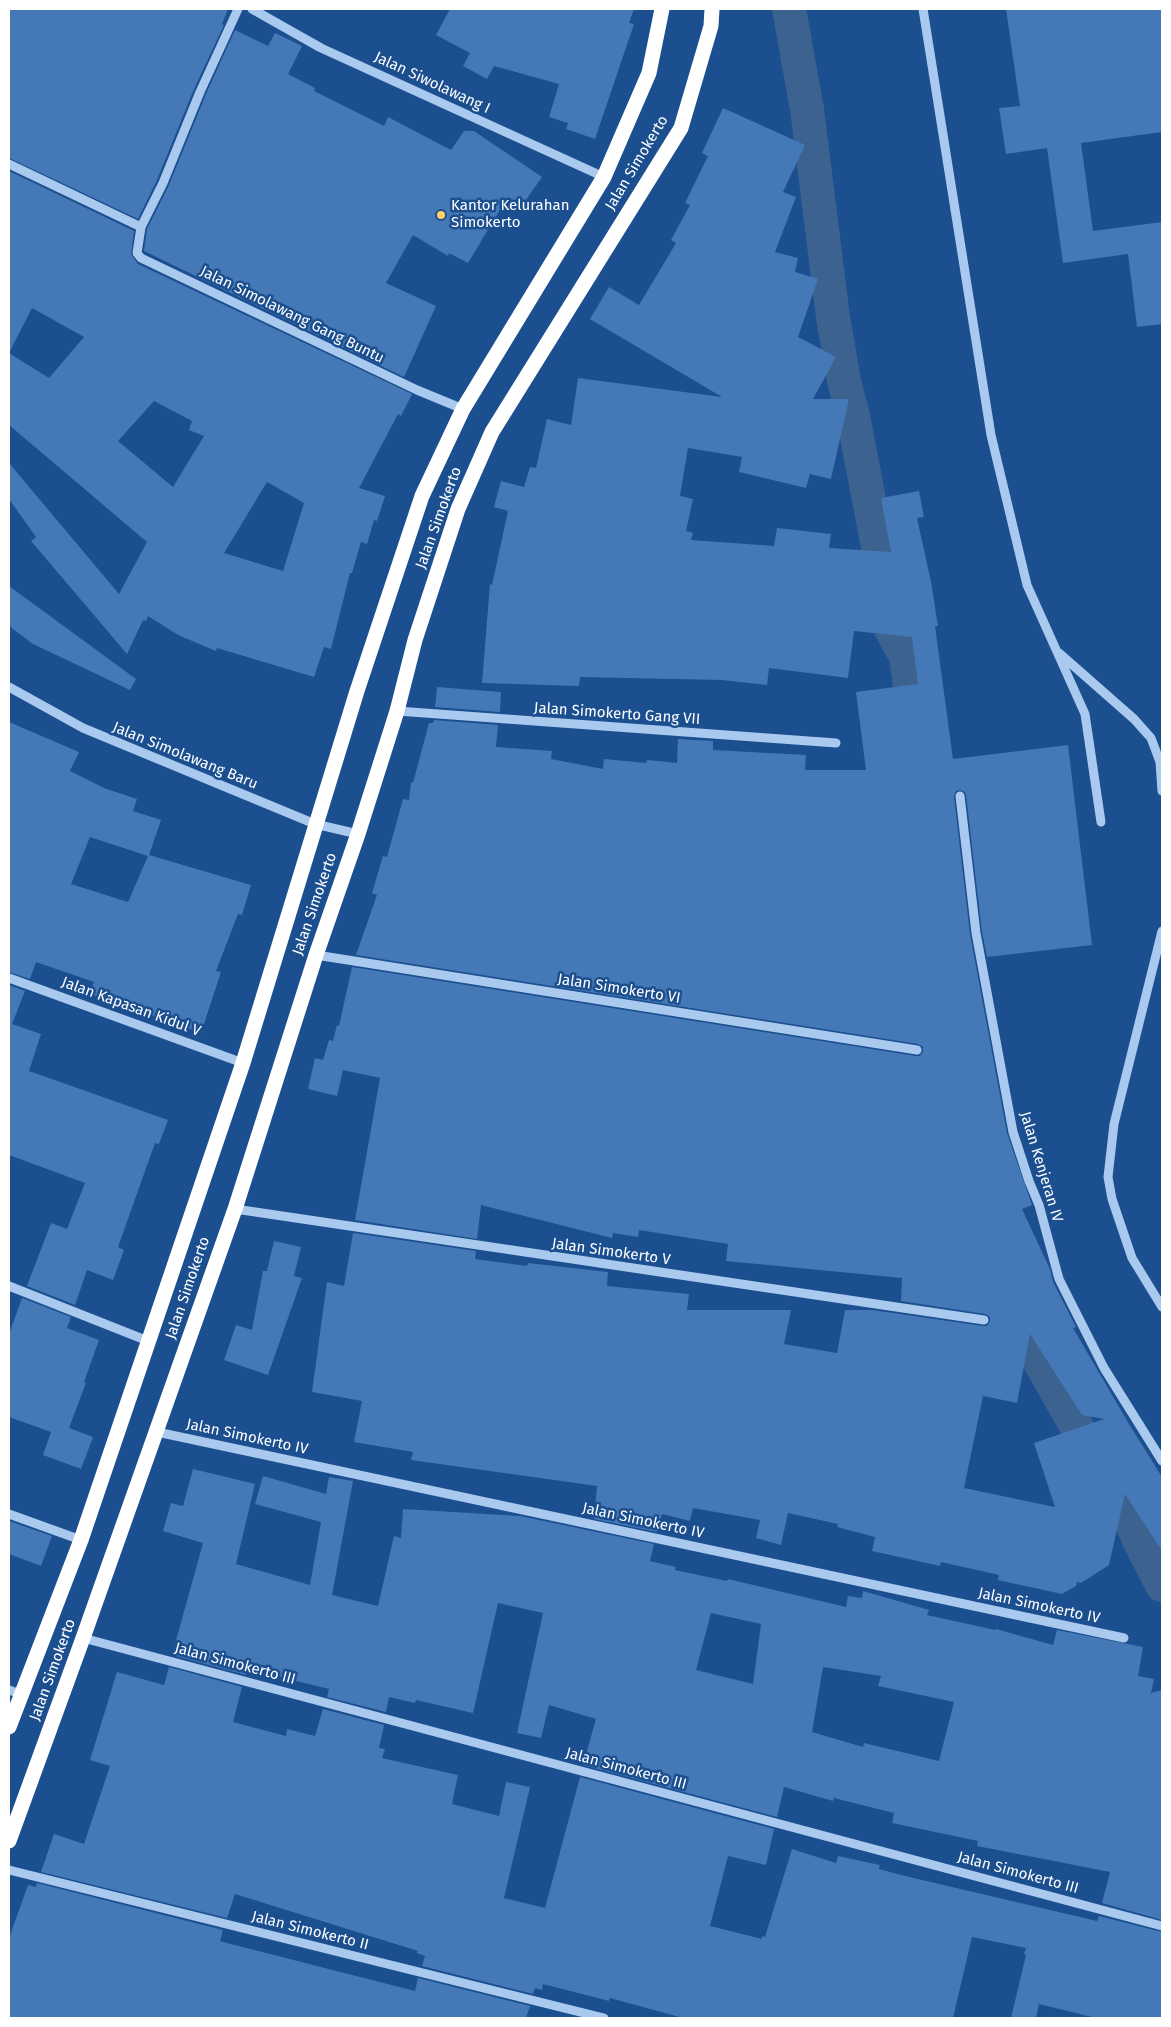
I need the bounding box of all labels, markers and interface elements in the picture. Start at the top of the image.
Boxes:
street label: Jalan Siwolawang I [371,48,493,118]
street label: Jalan Simokerto [602,112,672,214]
place label: Kantor Kelurahan Simokerto [451,197,569,232]
marker: Kantor Kelurahan Simokerto [435,209,447,221]
street label: Jalan Simolawang Gang Buntu [197,263,387,367]
street label: Jalan Simokerto [412,465,466,571]
street label: Jalan Simokerto Gang VII [533,699,701,729]
street label: Jalan Simolawang Baru [110,719,260,793]
street label: Jalan Simokerto [289,850,341,958]
street label: Jalan Simokerto VI [556,970,682,1008]
street label: Jalan Kapasan Kidul V [59,973,203,1041]
street label: Jalan Kenjeran IV [1016,1110,1066,1224]
street label: Jalan Simokerto [162,1234,214,1342]
street label: Jalan Simokerto V [551,1235,671,1269]
street label: Jalan Simokerto IV [184,1415,310,1459]
street label: Jalan Simokerto IV [580,1499,706,1543]
street label: Jalan Simokerto IV [976,1584,1102,1628]
street label: Jalan Simokerto [26,1617,80,1723]
street label: Jalan Simokerto III [173,1639,297,1689]
street label: Jalan Simokerto III [564,1744,688,1794]
street label: Jalan Simokerto III [956,1848,1080,1898]
street label: Jalan Simokerto II [250,1908,370,1954]

